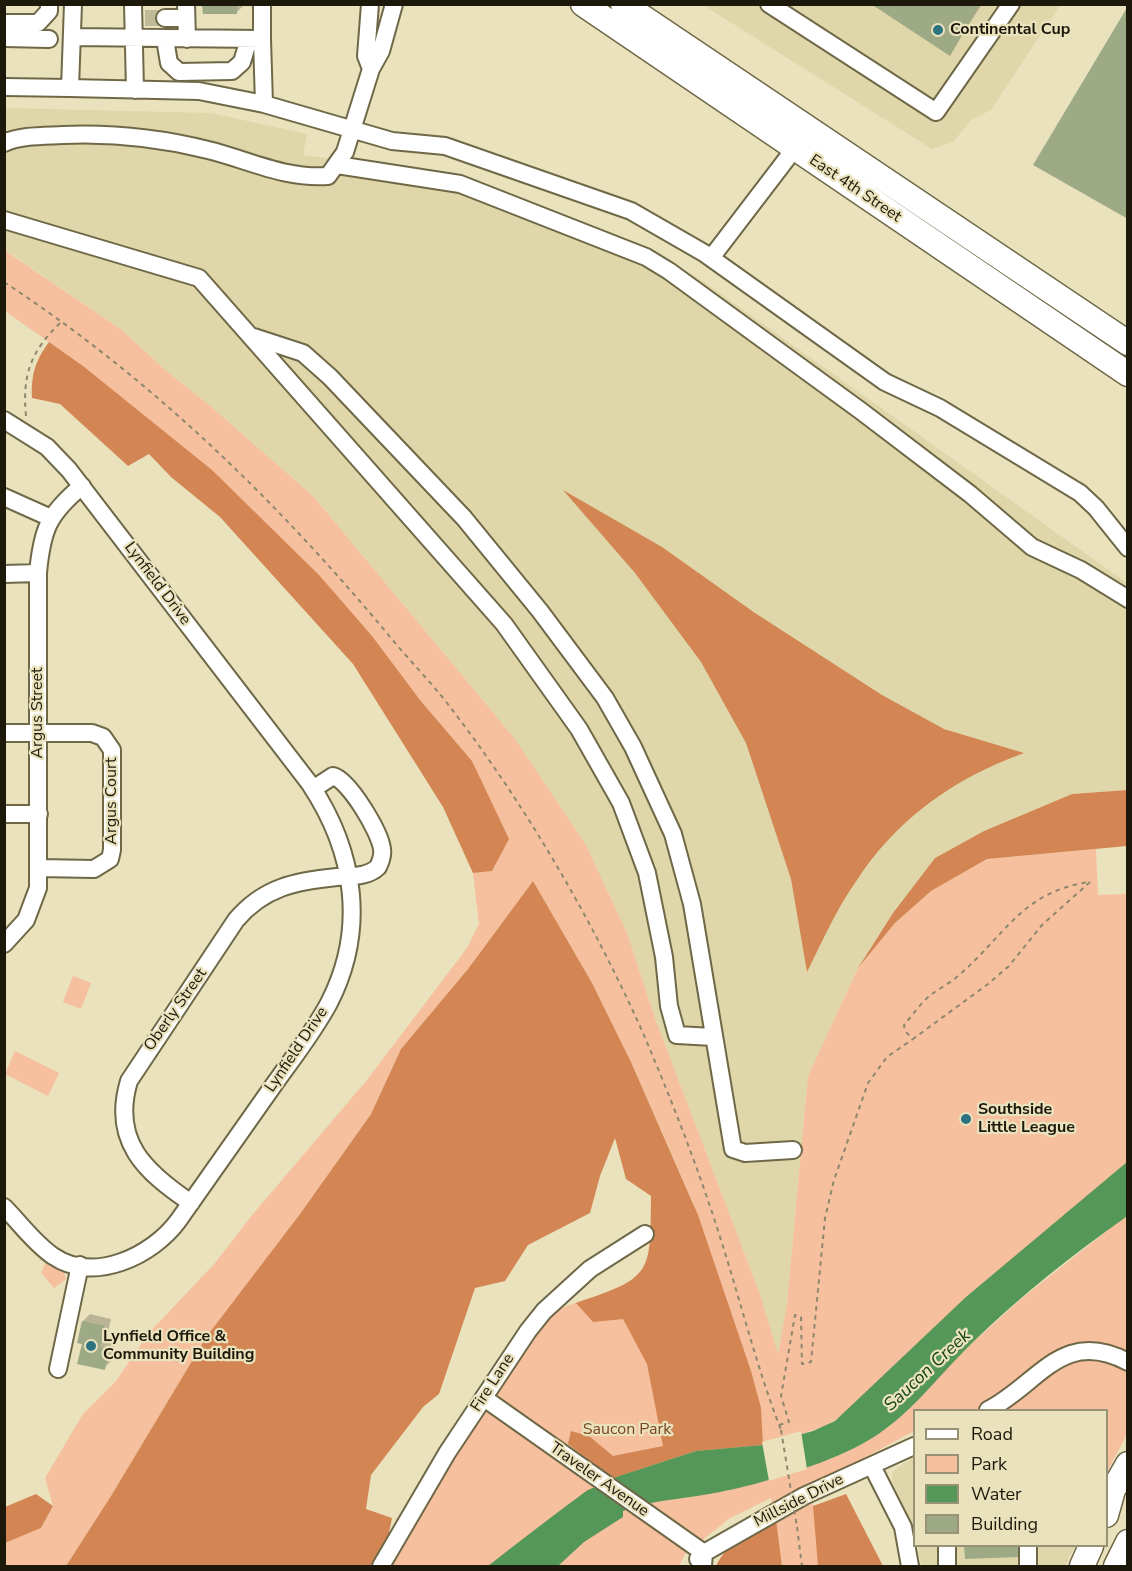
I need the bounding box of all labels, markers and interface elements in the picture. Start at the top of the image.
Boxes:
place label: Continental Cup [950,20,1070,40]
marker: Continental Cup [931,23,945,37]
street label: East 4th Street [805,151,905,227]
street label: Lynfield Drive [120,539,194,629]
street label: Argus Street [28,667,48,759]
street label: Argus Court [102,757,122,845]
street label: Oberly Street [140,965,212,1055]
street label: Lynfield Drive [261,1004,333,1096]
place label: Southside Little League [978,1100,1075,1138]
marker: Southside Little League [959,1112,973,1126]
water label: Saucon Creek [880,1325,976,1417]
place label: Lynfield Office & Community Building [103,1327,254,1365]
marker: Lynfield Office & Community Building [84,1339,98,1353]
street label: Fire Lane [467,1350,519,1416]
legend [913,1409,1108,1547]
park label: Saucon Park [583,1420,671,1440]
text: Road [971,1422,1013,1446]
street label: Traveler Avenue [546,1439,652,1521]
text: Park [971,1452,1007,1476]
street label: Millside Drive [751,1470,847,1532]
text: Water [971,1482,1022,1506]
text: Building [971,1512,1038,1536]

